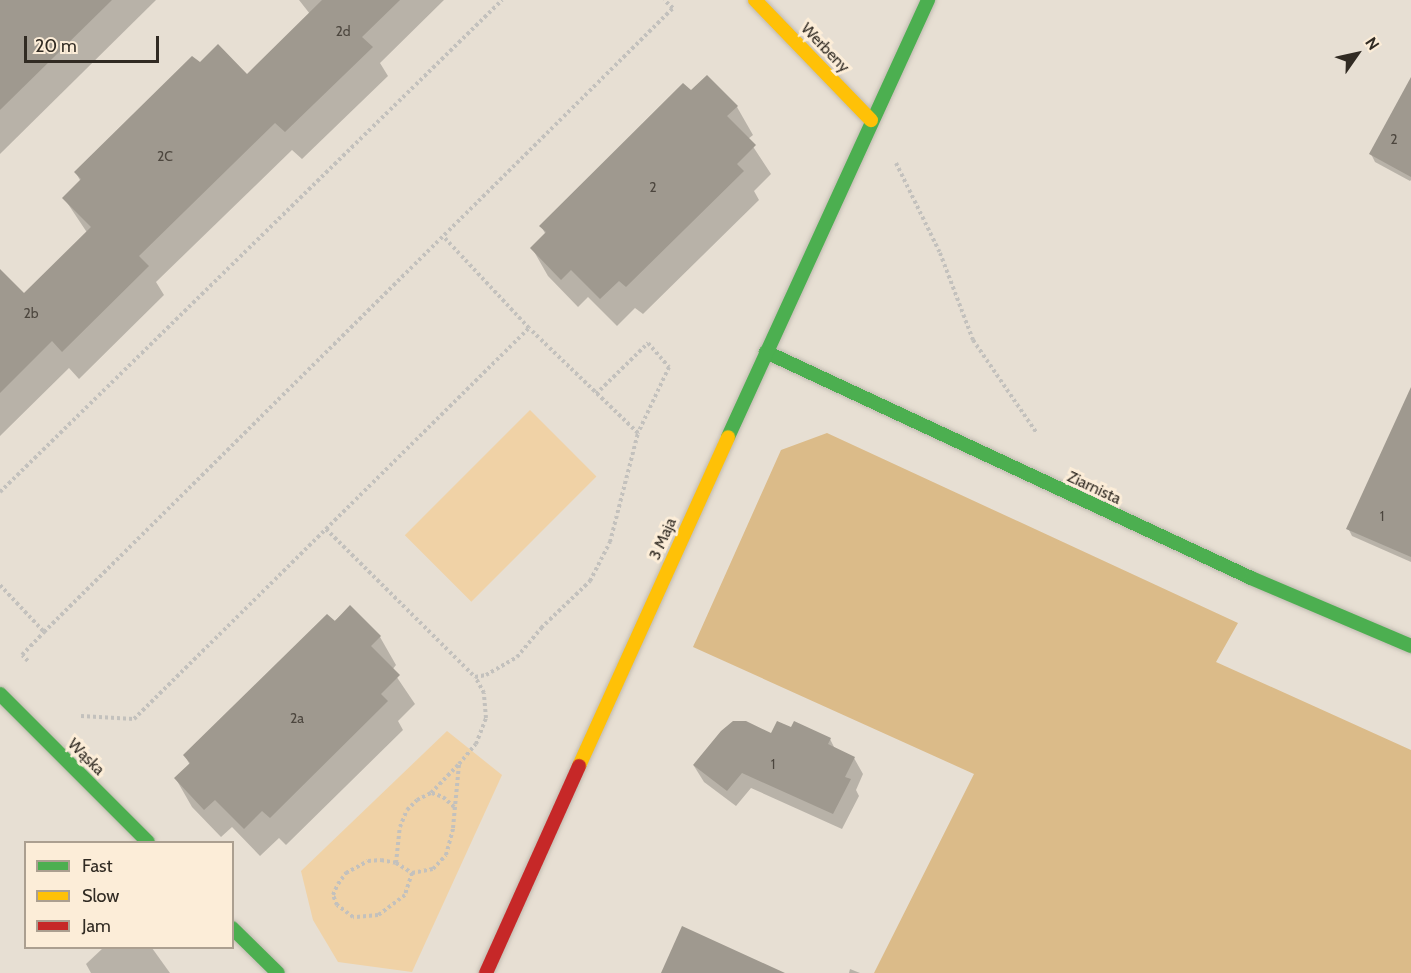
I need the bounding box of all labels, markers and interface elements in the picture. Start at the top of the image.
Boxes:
street label: Werbeny [797,19,853,77]
house number: 2d [335,23,351,39]
scale bar [27,24,162,62]
north arrow [1327,24,1387,84]
text: N [1361,34,1383,54]
text: 20 m [35,35,77,57]
house number: 2 [1390,131,1398,147]
house number: 2C [157,148,173,164]
house number: 2 [649,179,657,195]
house number: 2b [23,305,39,321]
street label: Ziarnista [1064,467,1124,509]
house number: 1 [1380,508,1384,524]
street label: 3 Maja [645,515,681,563]
house number: 2a [290,710,304,726]
street label: Wąska [64,735,108,779]
house number: 1 [771,756,775,772]
legend [24,841,234,949]
text: Fast [82,855,113,877]
text: Slow [82,885,119,907]
text: Jam [82,915,111,937]

